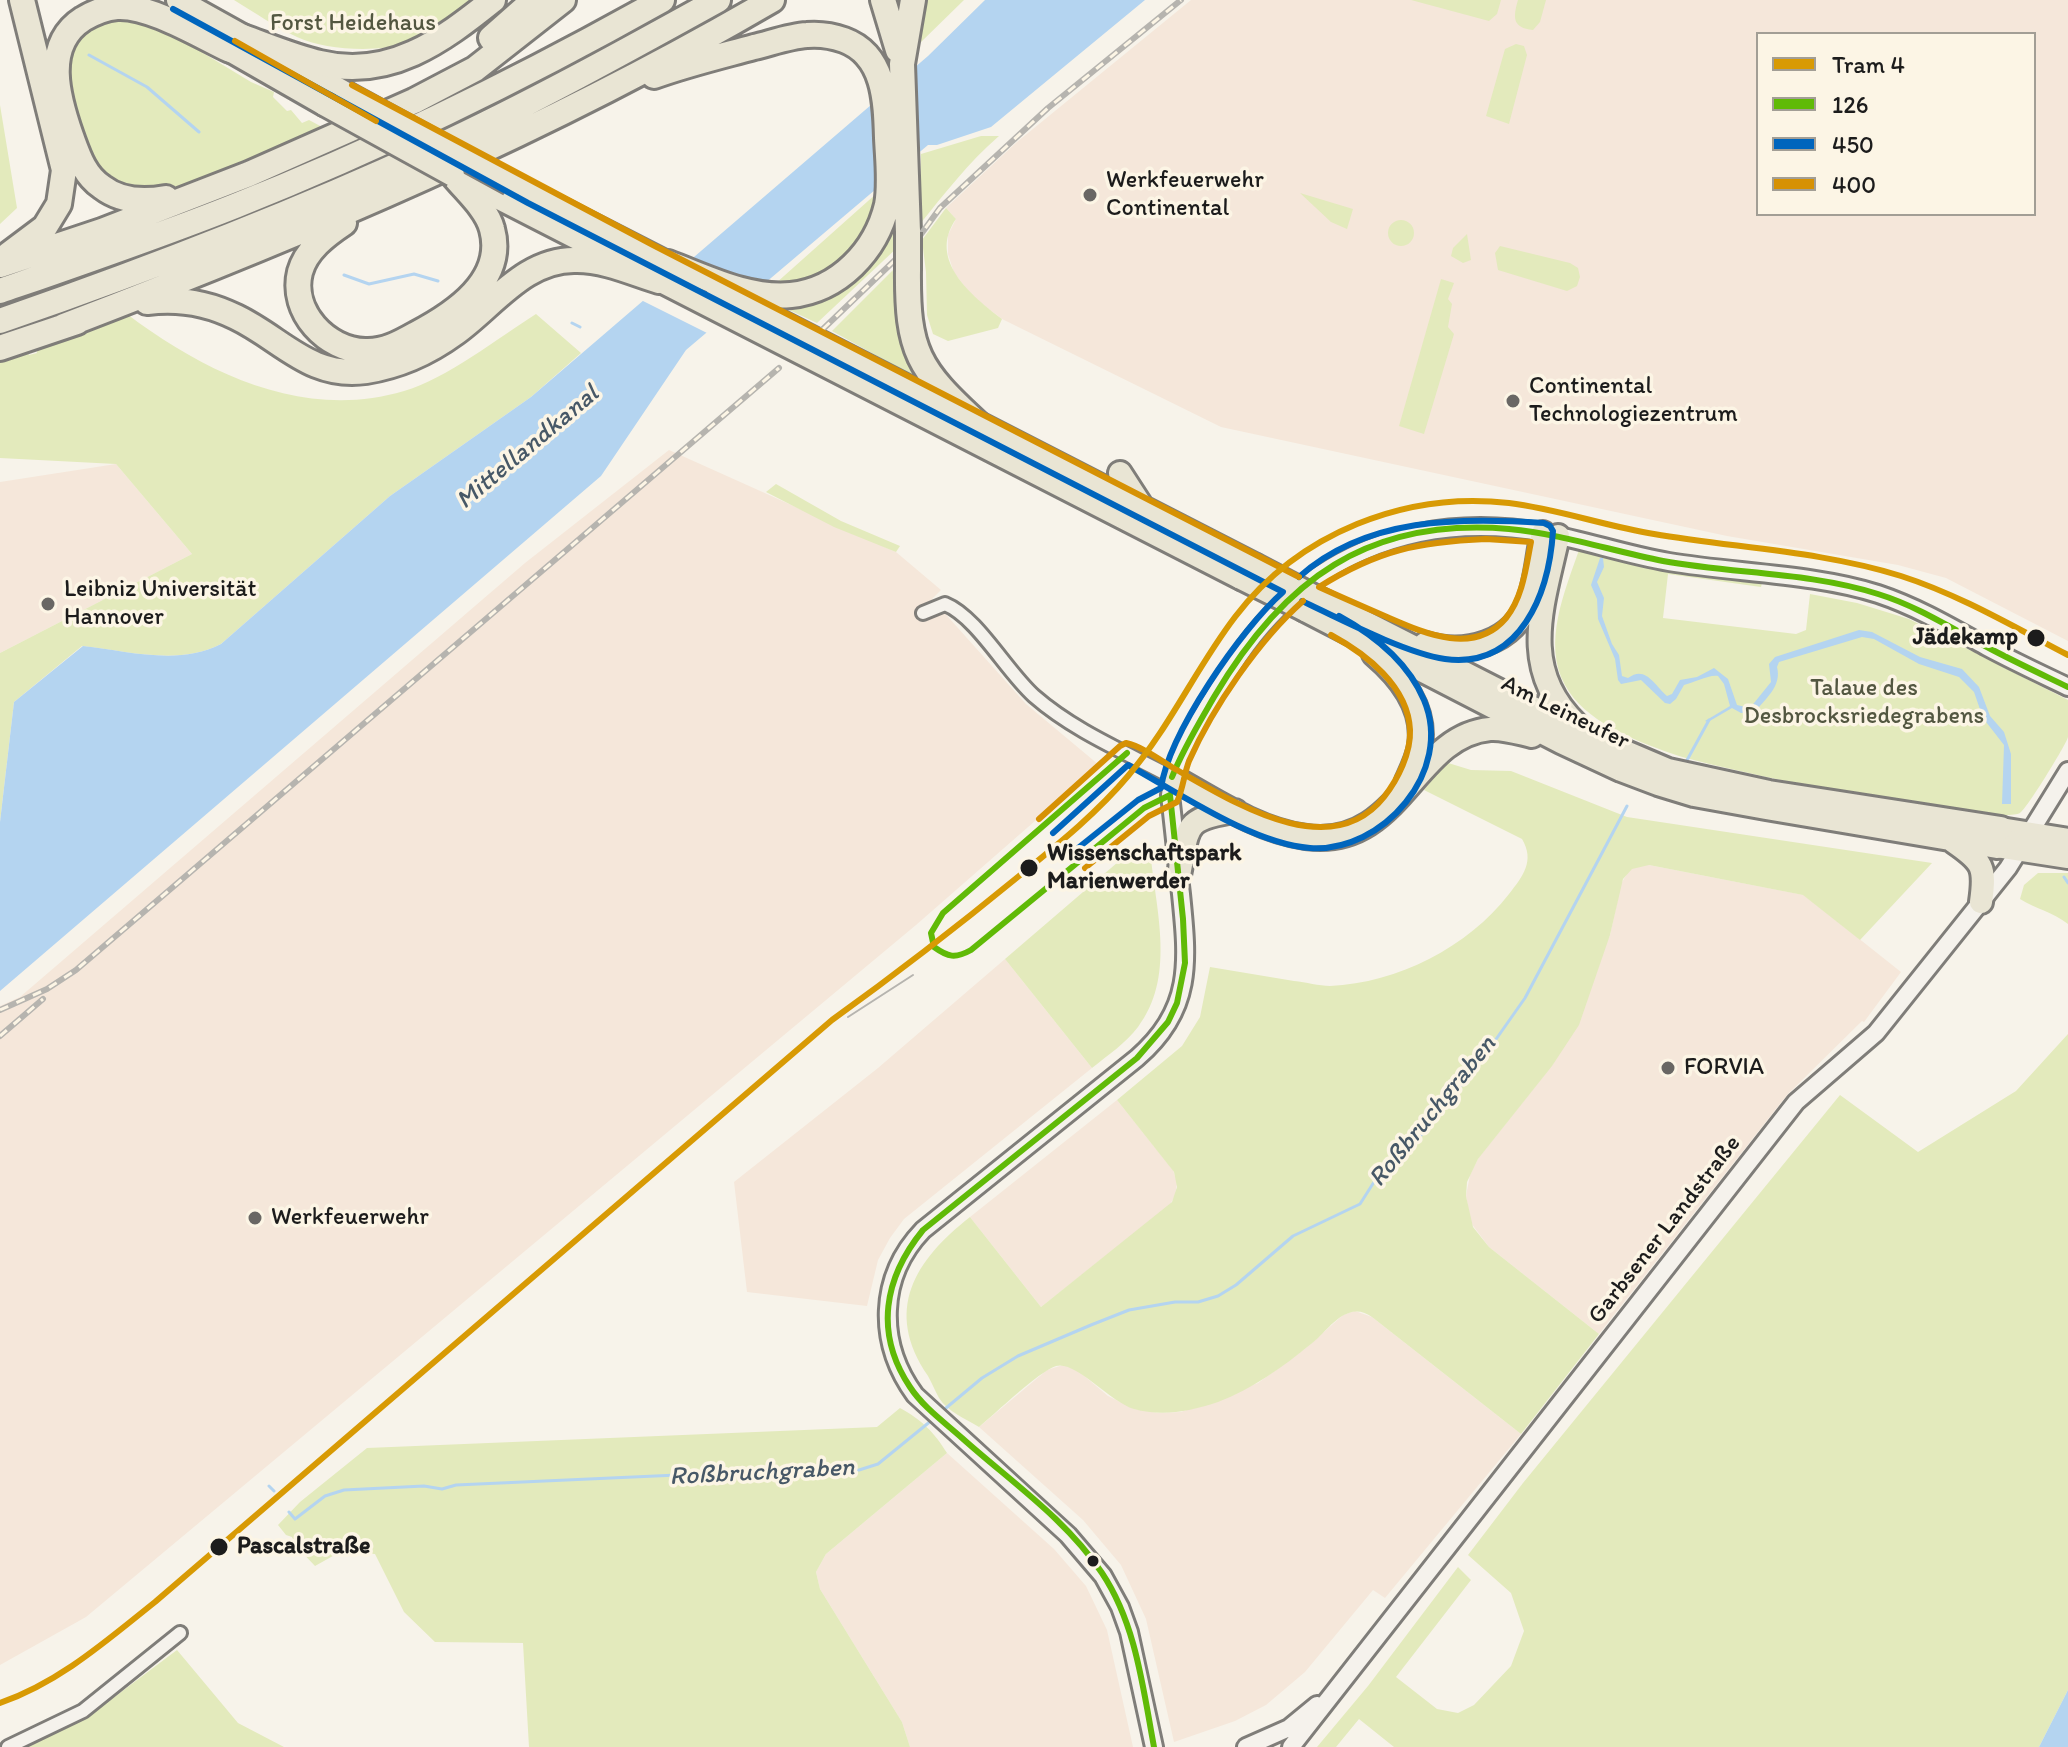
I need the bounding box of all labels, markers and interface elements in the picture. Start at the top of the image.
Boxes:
park label: Forst Heidehaus [270,10,436,38]
legend [1756,32,2036,216]
text: Tram 4 [1832,50,1905,79]
text: 126 [1832,90,1868,119]
text: 450 [1832,130,1874,159]
place label: Werkfeuerwehr Continental [1106,167,1264,223]
text: 400 [1832,170,1876,199]
marker: Werkfeuerwehr Continental [1081,186,1099,204]
place label: Continental Technologiezentrum [1529,373,1738,429]
water label: Mittellandkanal [450,379,606,517]
marker: Continental Technologiezentrum [1504,392,1522,410]
place label: Leibniz Universität Hannover [64,576,257,632]
marker: Leibniz Universität Hannover [39,595,57,613]
place label: Jädekamp [1913,624,2018,652]
marker: Jädekamp [2025,627,2047,649]
street label: Am Leineufer [1496,670,1634,756]
park label: Talaue des Desbrocksriedegrabens [1744,675,1984,731]
place label: Wissenschaftspark Marienwerder [1047,840,1241,896]
marker: Wissenschaftspark Marienwerder [1018,857,1040,879]
water label: Roßbruchgraben [1363,1030,1503,1194]
place label: FORVIA [1684,1054,1764,1082]
marker: FORVIA [1659,1059,1677,1077]
street label: Garbsener Landstraße [1583,1130,1747,1330]
place label: Werkfeuerwehr [271,1204,429,1232]
marker: Werkfeuerwehr [246,1209,264,1227]
water label: Roßbruchgraben [669,1453,855,1493]
place label: Pascalstraße [237,1533,370,1561]
marker: Pascalstraße [208,1536,230,1558]
unlabelled marker [1085,1553,1101,1569]

